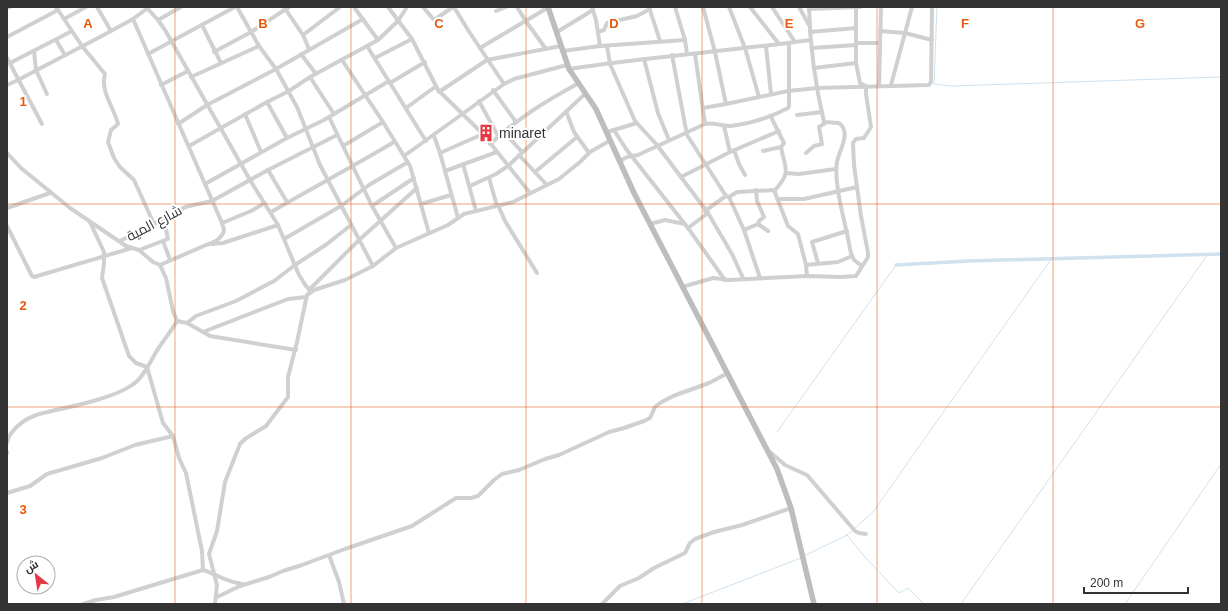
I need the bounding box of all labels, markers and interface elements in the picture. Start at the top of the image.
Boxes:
text: A [83,16,93,31]
text: B [258,16,268,31]
text: C [434,16,444,31]
text: D [609,16,619,31]
text: E [785,16,794,31]
text: F [961,16,969,31]
text: G [1135,16,1145,31]
text: 1 [19,94,27,109]
building icon: minaret [476,123,496,143]
place label: minaret [499,125,546,141]
street label: شارع المية [124,202,185,245]
text: 2 [19,298,27,313]
text: 3 [19,502,27,517]
north arrow [16,555,56,595]
text: ش [22,558,41,576]
scale bar [1084,569,1188,595]
text: 200 m [1090,576,1123,590]

